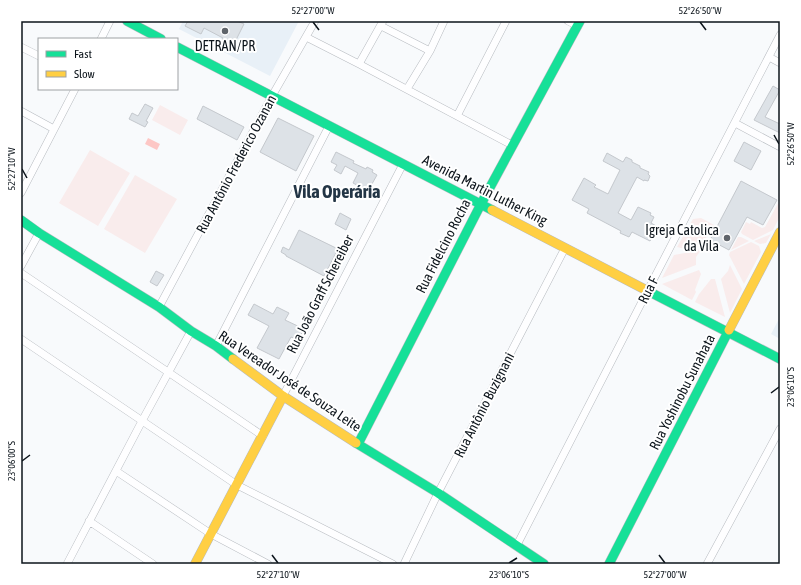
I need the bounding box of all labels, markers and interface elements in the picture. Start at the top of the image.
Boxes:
text: 52°27'00"W [291,5,335,16]
text: 52°26'50"W [678,5,722,16]
marker: DETRAN/PR [220,26,230,36]
legend [38,38,178,90]
place label: DETRAN/PR [195,38,255,54]
text: Fast [74,47,92,61]
text: Slow [74,67,95,81]
street label: Rua Antônio Frederico Ozanan [193,92,279,236]
text: 52°26'50"W [785,122,796,166]
text: 52°27'10"W [6,147,17,191]
street label: Avenida Martin Luther King [420,152,550,228]
district label: Vila Operária [293,181,380,202]
street label: Rua Fidelcino Rocha [412,196,474,296]
place label: Igreja Catolica da Vila [645,222,719,254]
street label: Rua João Graff Schereiber [283,231,357,356]
marker: Igreja Catolica da Vila [722,233,732,243]
street label: Rua F [635,274,662,306]
street label: Rua Vereador José de Souza Leite [216,327,364,435]
street label: Rua Yoshinobu Sunahata [646,332,718,452]
street label: Rua Antônio Buzignani [451,350,517,460]
text: 23°06'10"S [785,367,796,407]
text: 23°06'00"S [6,441,17,481]
text: 52°27'10"W [256,569,300,580]
text: 23°06'10"S [489,569,529,580]
text: 52°27'00"W [643,569,687,580]

